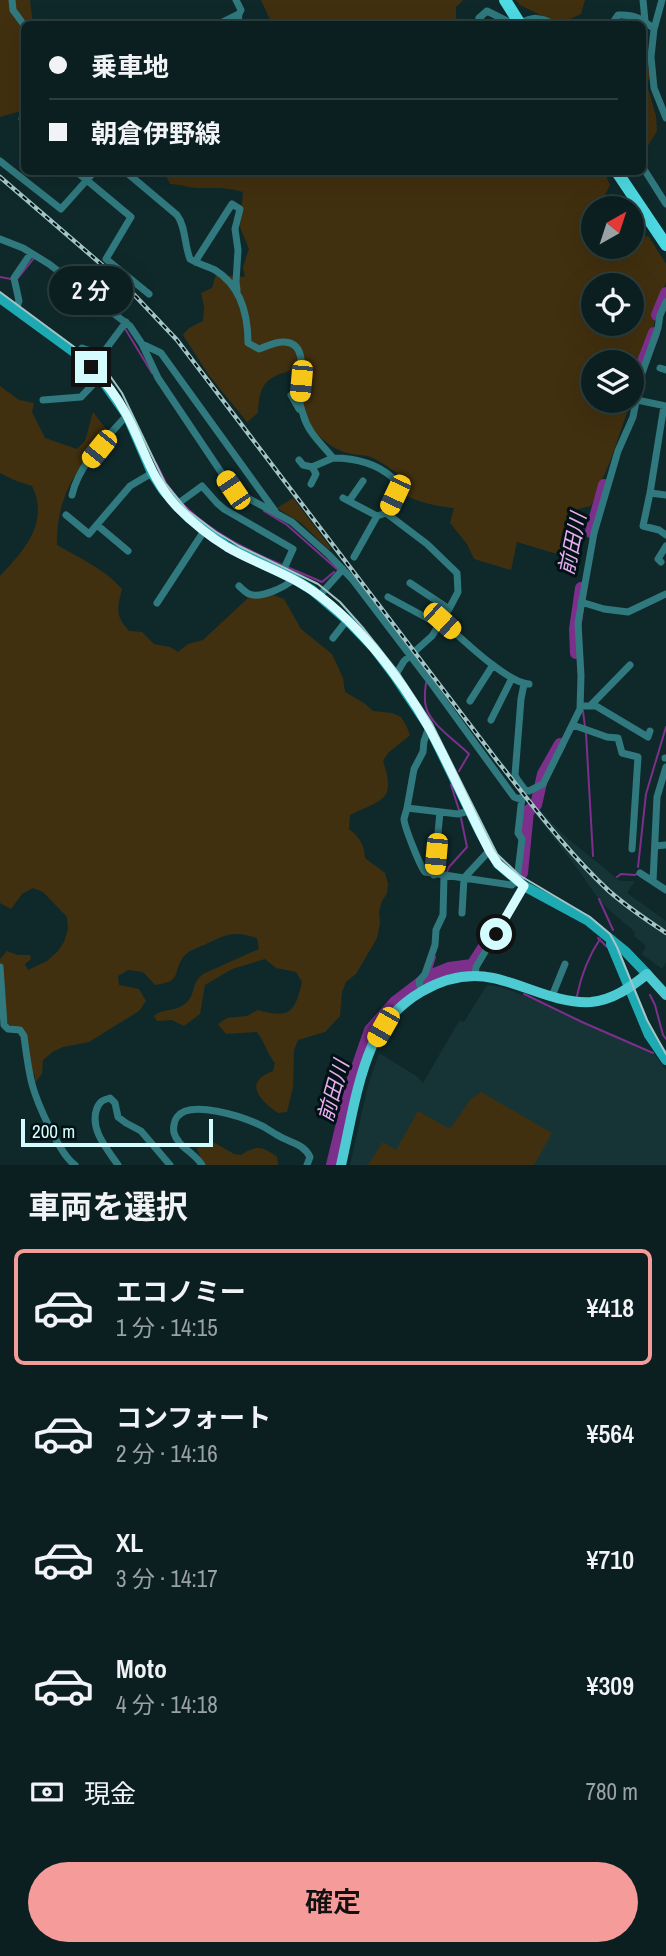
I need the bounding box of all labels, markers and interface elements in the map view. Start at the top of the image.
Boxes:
text: 乗車地 [91,49,169,84]
text: 朝倉伊野線 [91,116,221,151]
north arrow [581,196,644,259]
map controls [581,196,644,413]
callout: 2 分 [49,266,133,314]
button: locate [581,273,644,336]
text: 2 分 [72,275,110,306]
button: layers [581,350,644,413]
route end [75,351,107,383]
car [289,359,314,403]
car [78,426,121,472]
car [213,467,254,513]
car [377,472,414,518]
water label: 前田川 [551,508,593,578]
car [420,599,465,643]
car [424,832,449,876]
route start [480,918,512,950]
car [364,1004,403,1050]
water label: 前田川 [310,1055,356,1125]
scale bar [21,1116,214,1148]
text: 200 m [32,1118,75,1144]
text: 車両を選択 [28,1185,188,1228]
text: エコノミー [116,1274,246,1309]
icon: car [32,1276,95,1339]
text: ¥418 [587,1290,634,1325]
text: 1 分 · 14:15 [116,1312,218,1343]
text: コンフォート [116,1400,271,1435]
icon: car [32,1402,95,1465]
text: ¥564 [587,1416,634,1451]
text: 2 分 · 14:16 [116,1438,218,1469]
text: XL [116,1525,143,1560]
icon: car [32,1528,95,1591]
text: ¥710 [587,1542,634,1577]
text: 3 分 · 14:17 [116,1563,218,1594]
text: Moto [116,1651,167,1686]
icon: car [32,1654,95,1717]
text: ¥309 [587,1668,634,1703]
text: 4 分 · 14:18 [116,1689,218,1720]
icon: cash [28,1773,66,1811]
text: 現金 [84,1776,136,1811]
text: 780 m [586,1776,638,1807]
button: 確定 [28,1862,638,1942]

